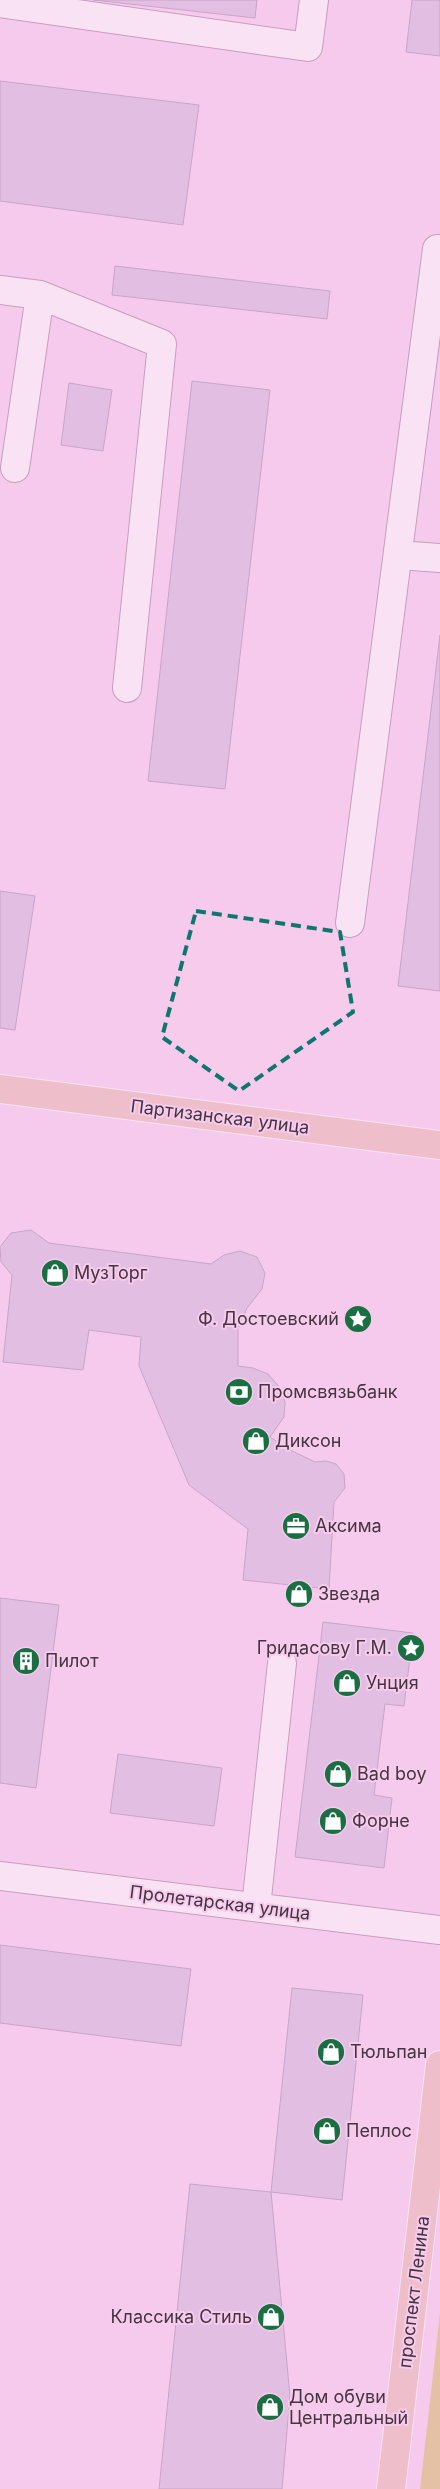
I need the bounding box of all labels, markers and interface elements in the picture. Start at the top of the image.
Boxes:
street label: Партизанская улица [130,1095,311,1138]
shop icon: МузТорг [40,1258,70,1288]
place label: МузТорг [74,1262,148,1283]
place icon: Ф. Достоевский [343,1304,373,1334]
place label: Ф. Достоевский [198,1308,339,1329]
bank icon: Промсвязьбанк [224,1377,254,1407]
place label: Промсвязьбанк [258,1381,398,1402]
shop icon: Диксон [241,1426,271,1456]
place label: Диксон [275,1430,341,1451]
office icon: Аксима [281,1511,311,1541]
place label: Аксима [315,1515,382,1536]
shop icon: Звезда [284,1579,314,1609]
place label: Звезда [318,1583,380,1604]
place icon: Гридасову Г.М. [396,1633,426,1663]
place label: Гридасову Г.М. [257,1637,392,1658]
building icon: Пилот [11,1646,41,1676]
place label: Пилот [45,1650,99,1671]
shop icon: Унция [332,1668,362,1698]
place label: Унция [366,1672,419,1693]
shop icon: Bad boy [323,1759,353,1789]
place label: Bad boy [357,1763,427,1784]
shop icon: Форне [318,1806,348,1836]
place label: Форне [352,1810,410,1831]
street label: Пролетарская улица [129,1881,312,1924]
shop icon: Тюльпан [316,2037,346,2067]
place label: Тюльпан [350,2041,428,2062]
shop icon: Пеплос [312,2116,342,2146]
place label: Пеплос [346,2120,412,2141]
street label: проспект Ленина [394,2215,433,2369]
shop icon: Классика Стиль [256,2302,286,2332]
place label: Классика Стиль [110,2306,252,2327]
place label: Дом обуви Центральный [289,2386,408,2428]
shop icon: Дом обуви Центральный [255,2392,285,2422]

